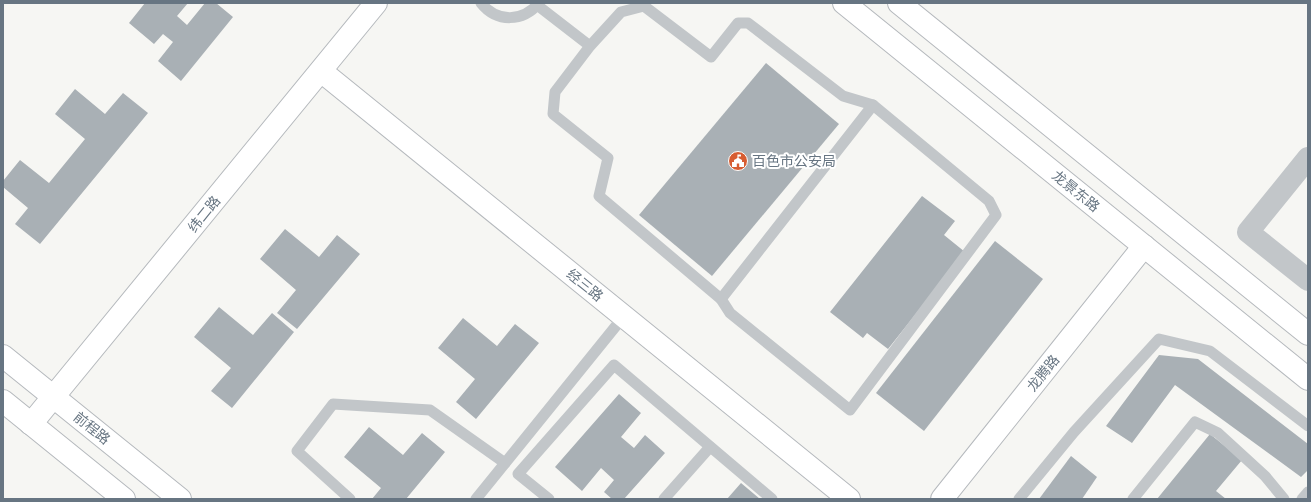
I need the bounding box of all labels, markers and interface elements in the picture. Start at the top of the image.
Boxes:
public building icon: 百色市公安局 [727,150,749,172]
place label: 百色市公安局 [752,151,836,171]
street label: 龙景东路 [1048,166,1104,216]
street label: 纬二路 [183,191,225,237]
street label: 经三路 [562,264,608,306]
street label: 龙腾路 [1022,350,1064,396]
street label: 前程路 [69,407,115,449]

